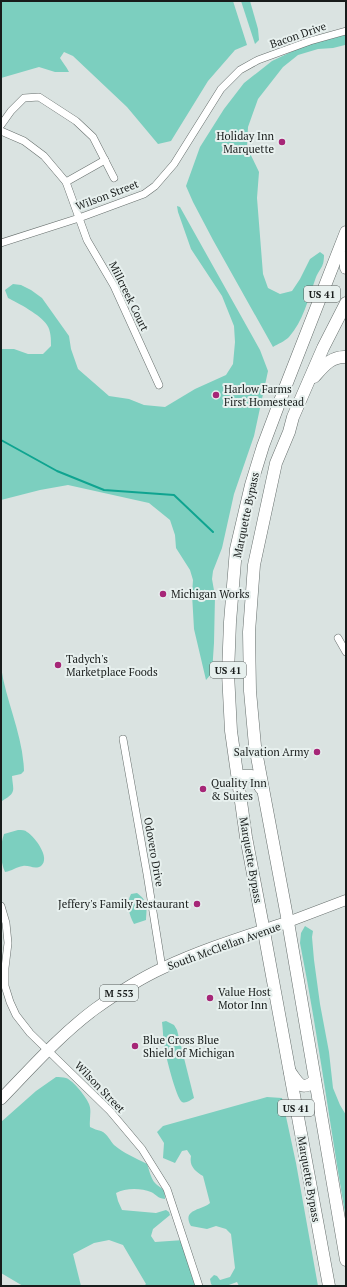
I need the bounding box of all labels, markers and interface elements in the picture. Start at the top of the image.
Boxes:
street label: Bacon Drive [268,19,329,51]
place label: Holiday Inn Marquette [216,129,274,156]
marker: Holiday Inn Marquette [277,137,287,147]
street label: Wilson Street [74,177,140,213]
street label: Millcreek Court [106,259,152,333]
road number: US 41 [304,286,340,302]
place label: Harlow Farms First Homestead [224,382,304,409]
marker: Harlow Farms First Homestead [211,390,221,400]
street label: Marquette Bypass [230,471,262,559]
place label: Michigan Works [171,587,250,601]
marker: Michigan Works [158,589,168,599]
place label: Tadych's Marketplace Foods [66,652,158,679]
marker: Tadych's Marketplace Foods [53,660,63,670]
road number: US 41 [210,662,246,678]
place label: Salvation Army [234,745,309,759]
marker: Salvation Army [312,747,322,757]
place label: Quality Inn & Suites [211,776,267,803]
marker: Quality Inn & Suites [198,784,208,794]
street label: Odovero Drive [141,816,167,888]
street label: Marquette Bypass [237,816,266,904]
place label: Jeffery's Family Restaurant [58,897,189,911]
marker: Jeffery's Family Restaurant [192,899,202,909]
street label: South McClellan Avenue [166,919,283,973]
road number: M 553 [100,985,138,1001]
place label: Value Host Motor Inn [218,985,271,1012]
marker: Value Host Motor Inn [205,993,215,1003]
place label: Blue Cross Blue Shield of Michigan [143,1033,235,1060]
marker: Blue Cross Blue Shield of Michigan [130,1041,140,1051]
street label: Wilson Street [72,1058,128,1116]
road number: US 41 [278,1100,314,1116]
street label: Marquette Bypass [295,1135,324,1223]

